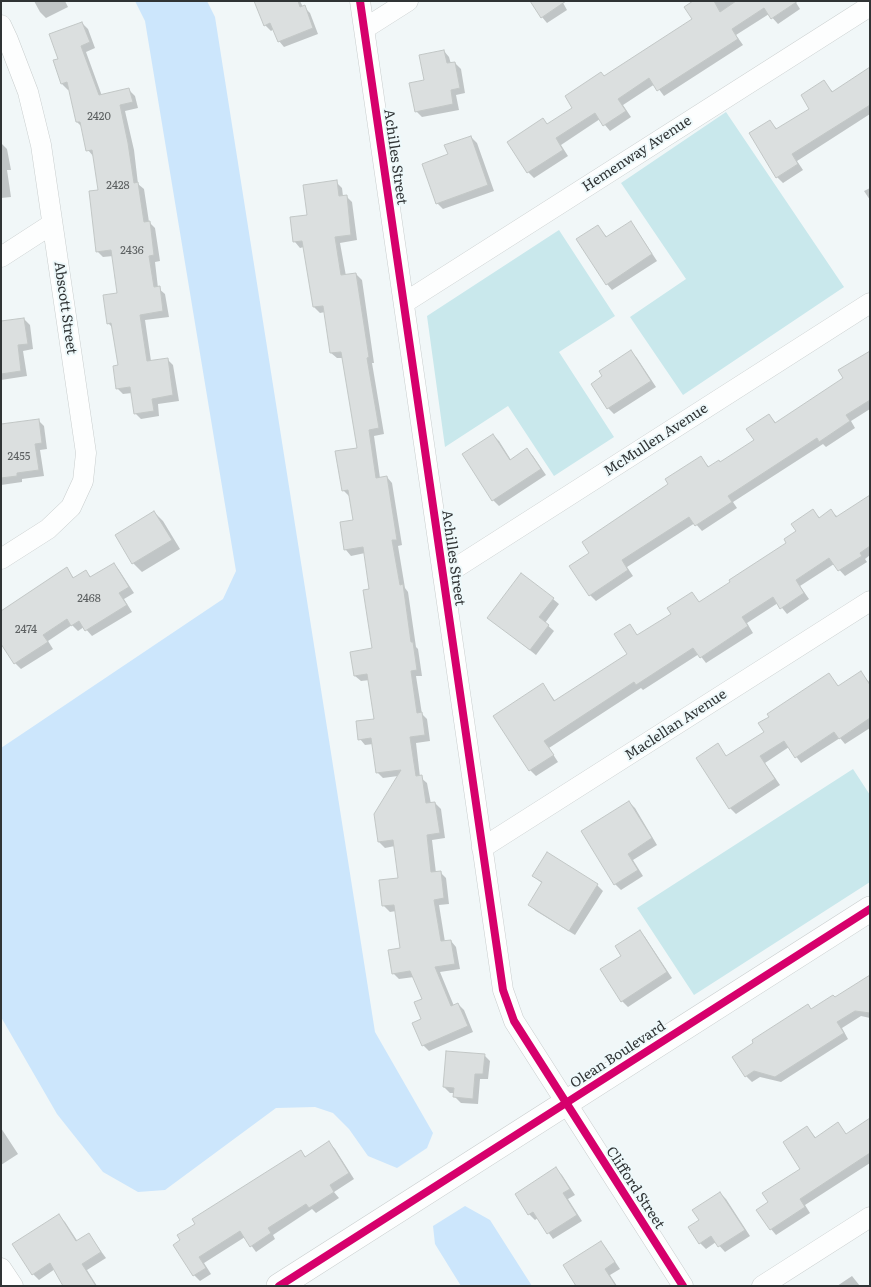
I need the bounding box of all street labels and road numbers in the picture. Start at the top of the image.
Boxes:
street label: Achilles Street [380,108,410,206]
street label: Hemenway Avenue [579,112,695,196]
street label: Abscott Street [50,260,80,356]
street label: McMullen Avenue [601,400,711,480]
street label: Achilles Street [438,509,468,607]
street label: Maclellan Avenue [622,686,730,764]
street label: Olean Boulevard [567,1018,669,1092]
street label: Clifford Street [602,1144,668,1232]

